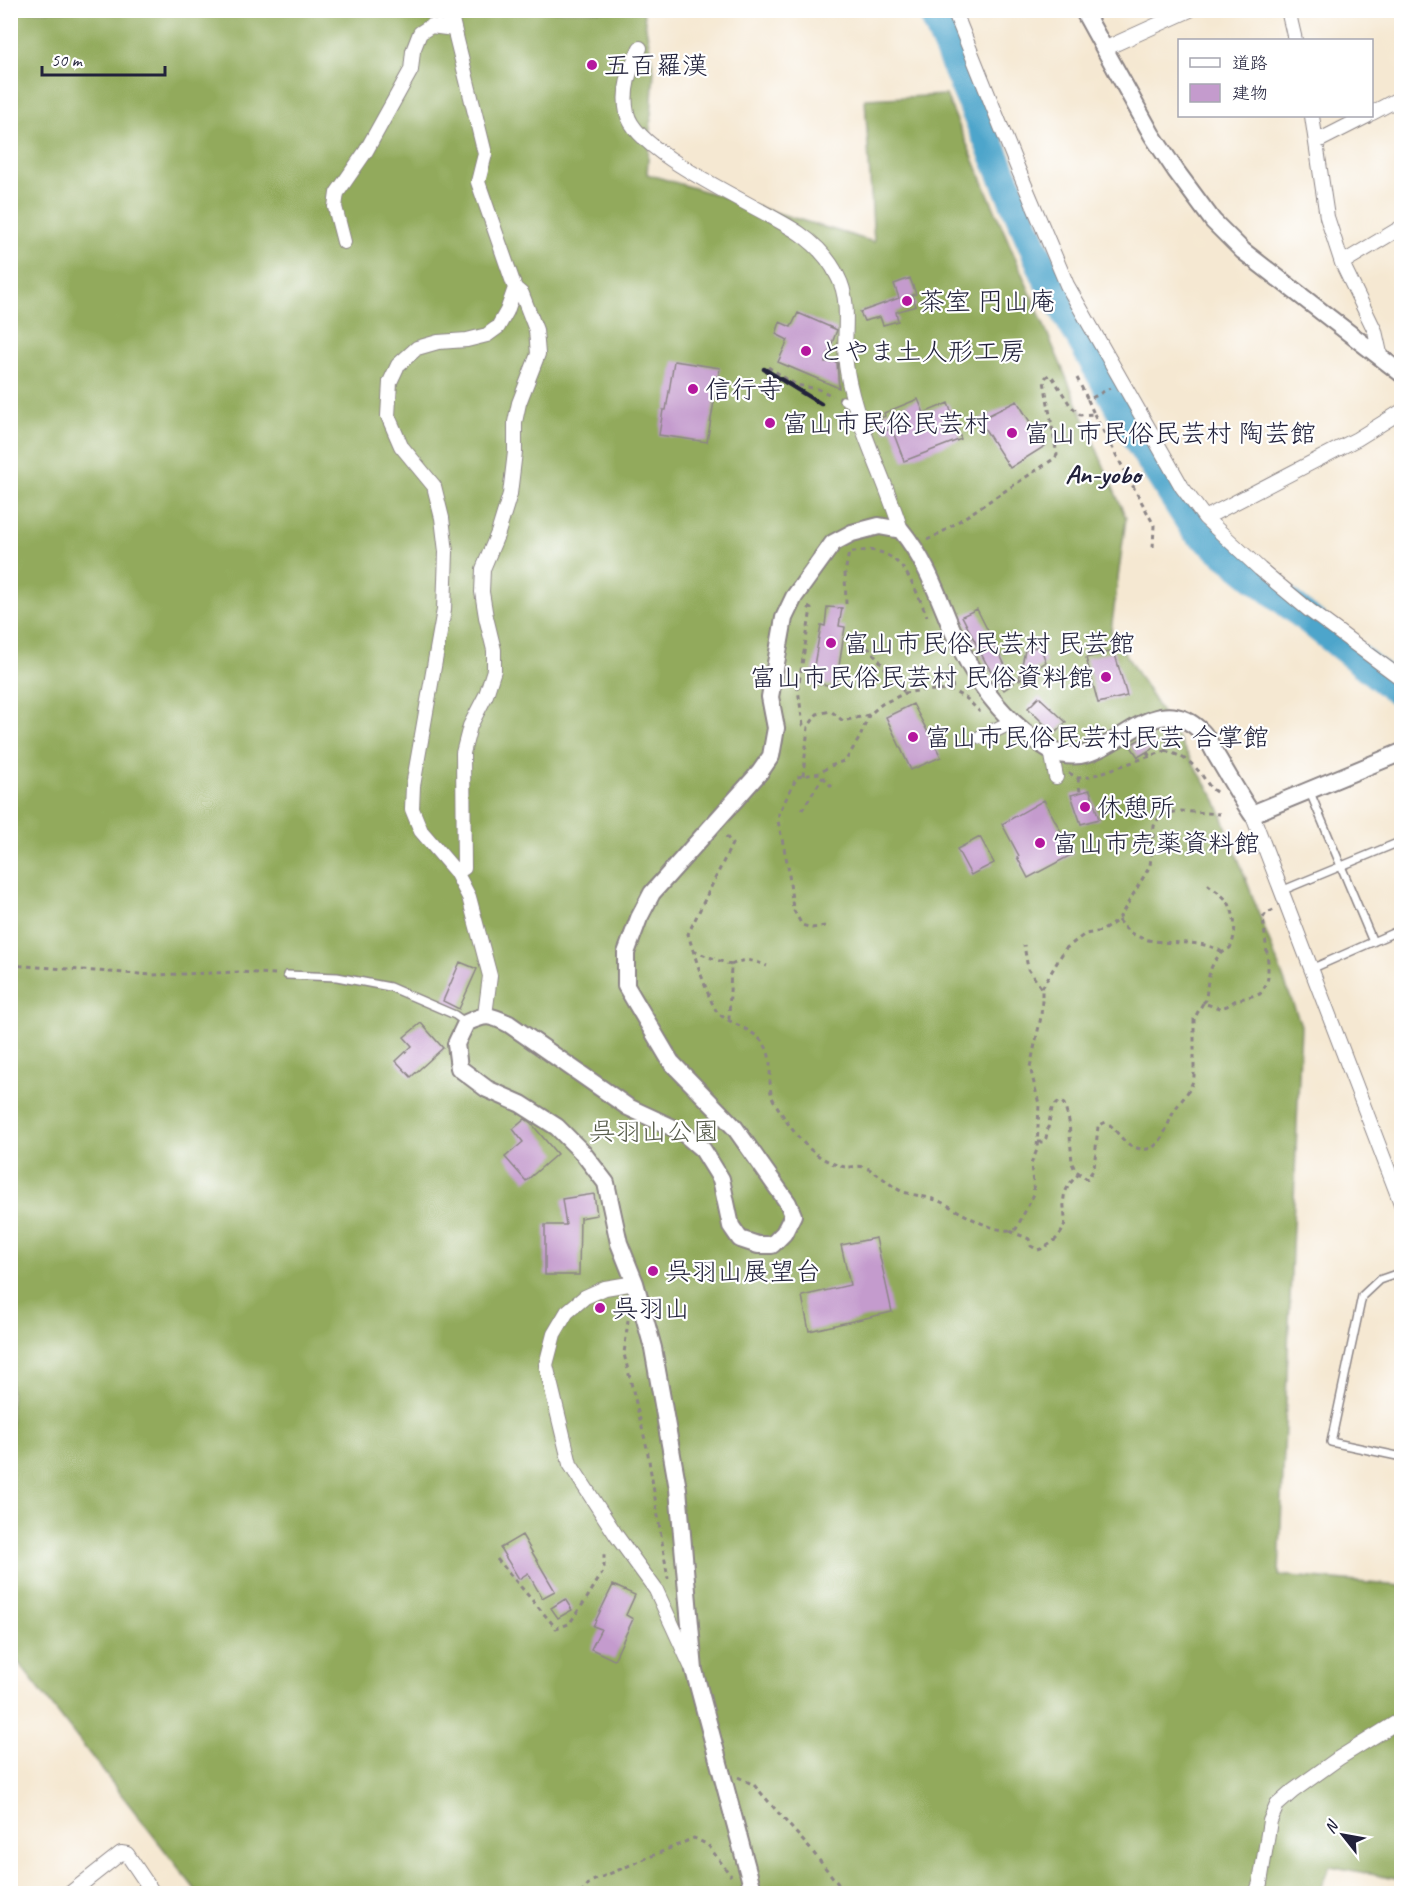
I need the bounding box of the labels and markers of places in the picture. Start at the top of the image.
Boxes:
place label: 五百羅漢 [604,49,708,82]
marker: 五百羅漢 [585,58,599,72]
place label: 茶室 円山庵 [919,285,1055,318]
marker: 茶室 円山庵 [900,294,914,308]
place label: とやま土人形工房 [818,335,1025,368]
marker: とやま土人形工房 [799,344,813,358]
place label: 信行寺 [705,373,783,406]
marker: 信行寺 [686,382,700,396]
place label: 富山市民俗民芸村 [782,407,990,440]
marker: 富山市民俗民芸村 [763,416,777,430]
place label: 富山市民俗民芸村 陶芸館 [1024,417,1316,450]
marker: 富山市民俗民芸村 陶芸館 [1005,426,1019,440]
place label: 富山市民俗民芸村 民芸館 [843,627,1135,660]
marker: 富山市民俗民芸村 民芸館 [824,636,838,650]
place label: 富山市民俗民芸村 民俗資料館 [750,661,1094,694]
marker: 富山市民俗民芸村 民俗資料館 [1099,670,1113,684]
place label: 富山市民俗民芸村民芸 合掌館 [925,721,1269,754]
marker: 富山市民俗民芸村民芸 合掌館 [906,730,920,744]
place label: 休憩所 [1097,791,1175,824]
marker: 休憩所 [1078,800,1092,814]
place label: 富山市売薬資料館 [1052,827,1260,860]
marker: 富山市売薬資料館 [1033,836,1047,850]
place label: 呉羽山展望台 [665,1255,821,1288]
marker: 呉羽山展望台 [646,1264,660,1278]
place label: 呉羽山 [612,1292,690,1325]
marker: 呉羽山 [593,1301,607,1315]

